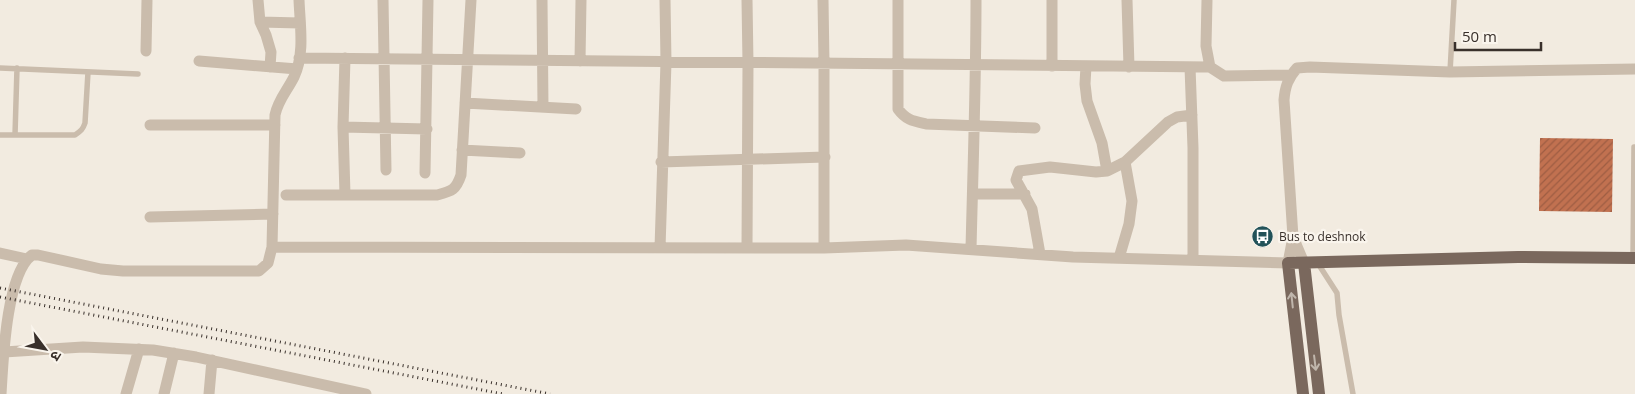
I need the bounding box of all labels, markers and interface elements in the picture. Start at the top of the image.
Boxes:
scale bar [1455,20,1541,52]
text: 50 m [1462,26,1497,46]
bus stop icon: Bus to deshnok [1251,224,1275,248]
place label: Bus to deshnok [1279,228,1366,245]
one-way arrow [1287,292,1297,308]
north arrow [20,324,70,374]
text: उ [46,348,67,365]
one-way arrow [1310,354,1320,370]

